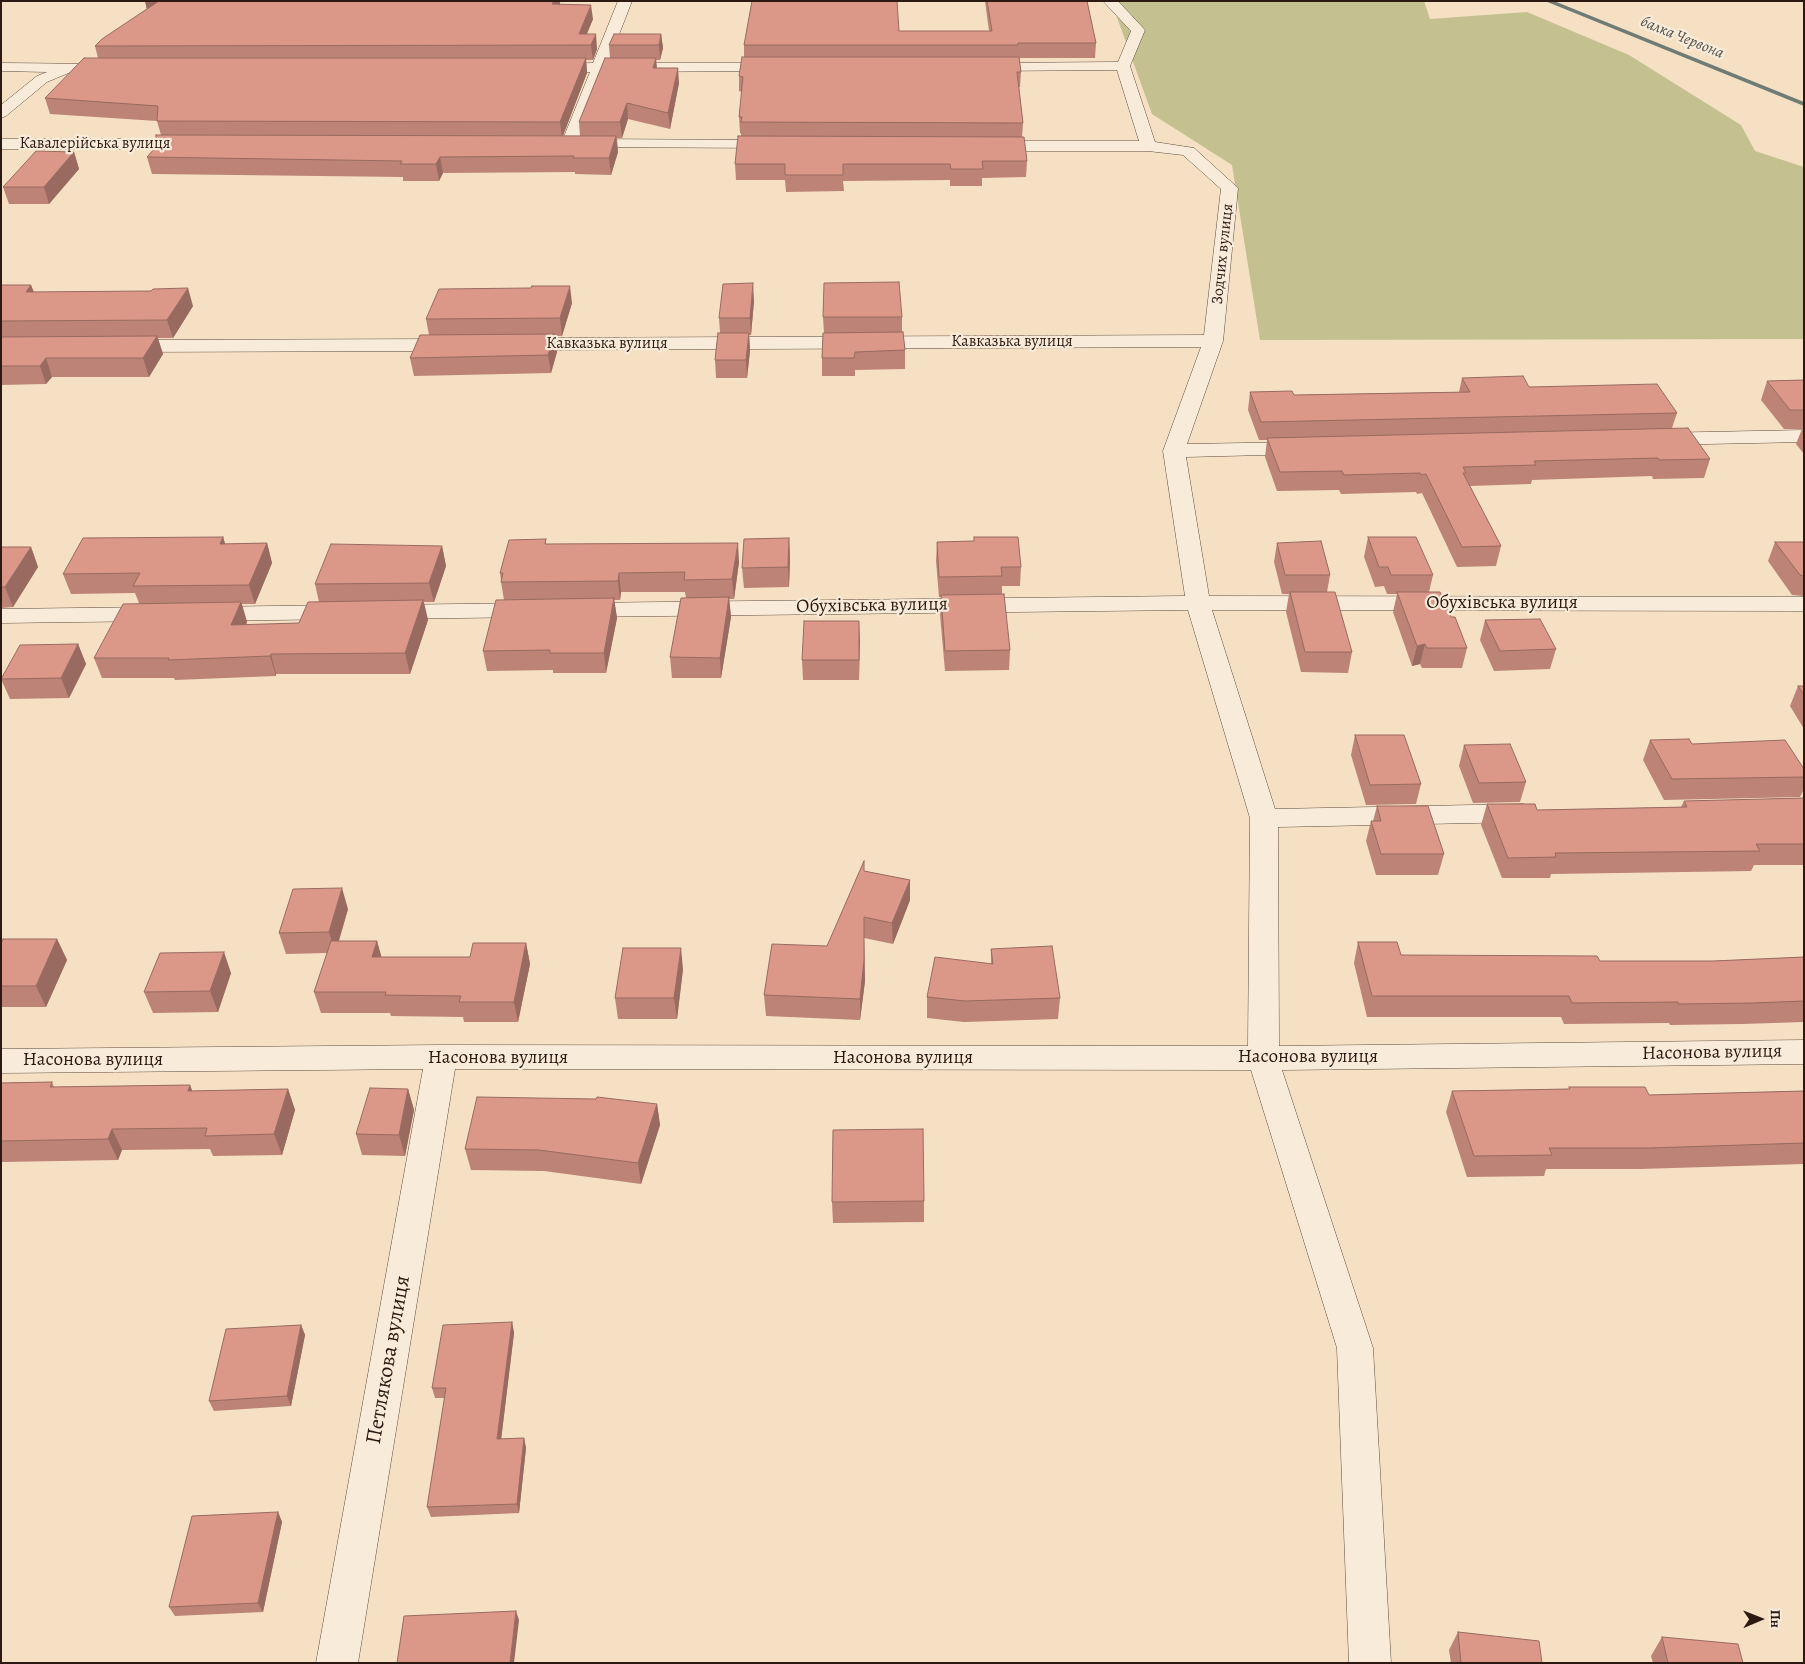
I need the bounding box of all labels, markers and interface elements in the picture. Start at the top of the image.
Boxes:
water label: балка Червона [1637,13,1727,63]
street label: Кавалерійська вулиця [19,134,171,154]
street label: Зодчих вулиця [1208,203,1238,305]
street label: Кавказька вулиця [951,332,1073,352]
street label: Кавказька вулиця [546,334,668,354]
street label: Обухівська вулиця [1426,592,1578,614]
street label: Обухівська вулиця [796,593,948,619]
street label: Насонова вулиця [1642,1040,1782,1066]
street label: Насонова вулиця [1238,1046,1378,1068]
street label: Насонова вулиця [428,1047,568,1069]
street label: Насонова вулиця [833,1047,973,1069]
street label: Насонова вулиця [23,1049,163,1071]
street label: Петлякова вулиця [361,1274,417,1446]
north arrow [1735,1594,1785,1644]
text: Пн [1766,1609,1785,1628]

